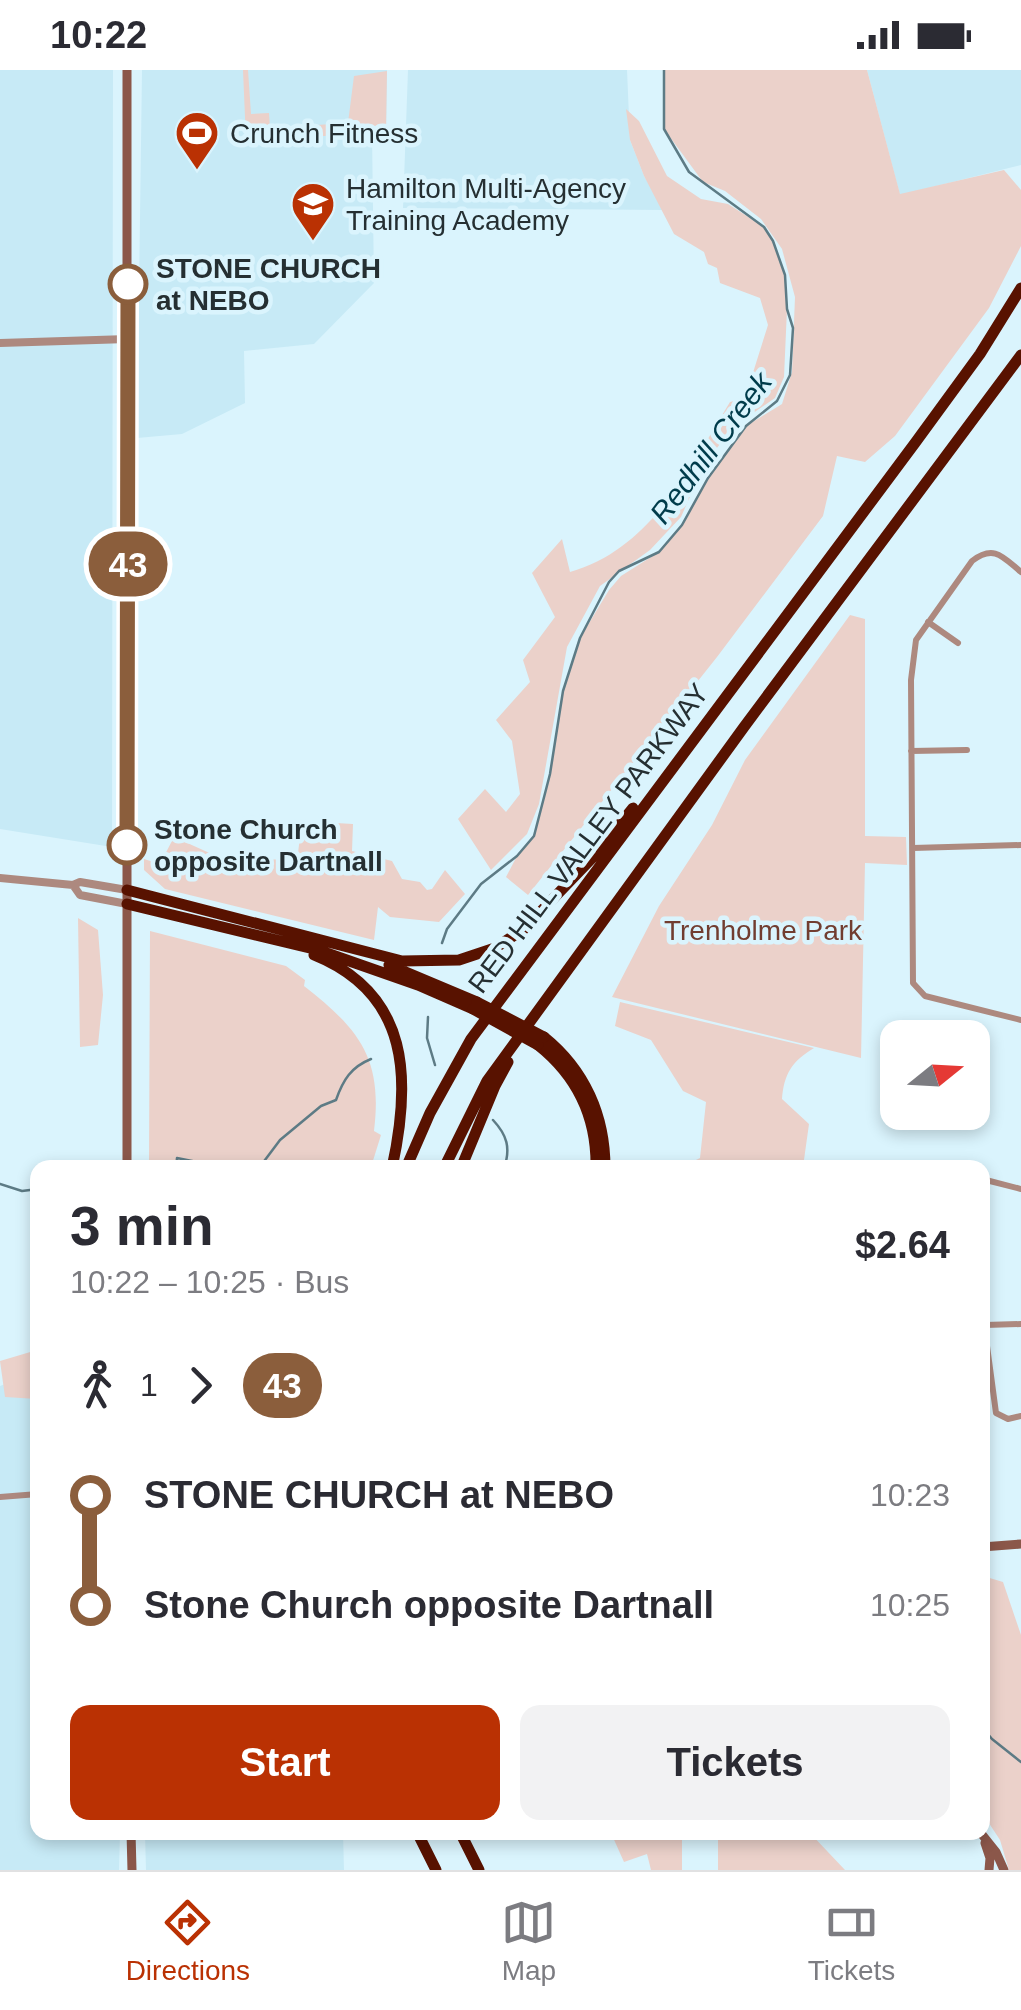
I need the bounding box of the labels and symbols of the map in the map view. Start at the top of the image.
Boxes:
sports icon: Crunch Fitness [174,110,220,171]
place label: Crunch Fitness [230,118,418,149]
place label: Hamilton Multi-Agency Training Academy [346,173,626,236]
school or university icon: Hamilton Multi-Agency Training Academy [290,181,336,242]
place label: STONE CHURCH at NEBO [156,253,381,316]
marker: STONE CHURCH at NEBO [109,265,147,303]
water label: Redhill Creek [643,364,779,530]
line badge: 43 [83,532,173,596]
street label: RED HILL VALLEY PARKWAY [462,678,715,999]
place label: Stone Church opposite Dartnall [154,814,383,877]
marker: Stone Church opposite Dartnall [108,826,146,864]
park label: Trenholme Park [664,915,863,946]
north arrow [880,1020,990,1130]

